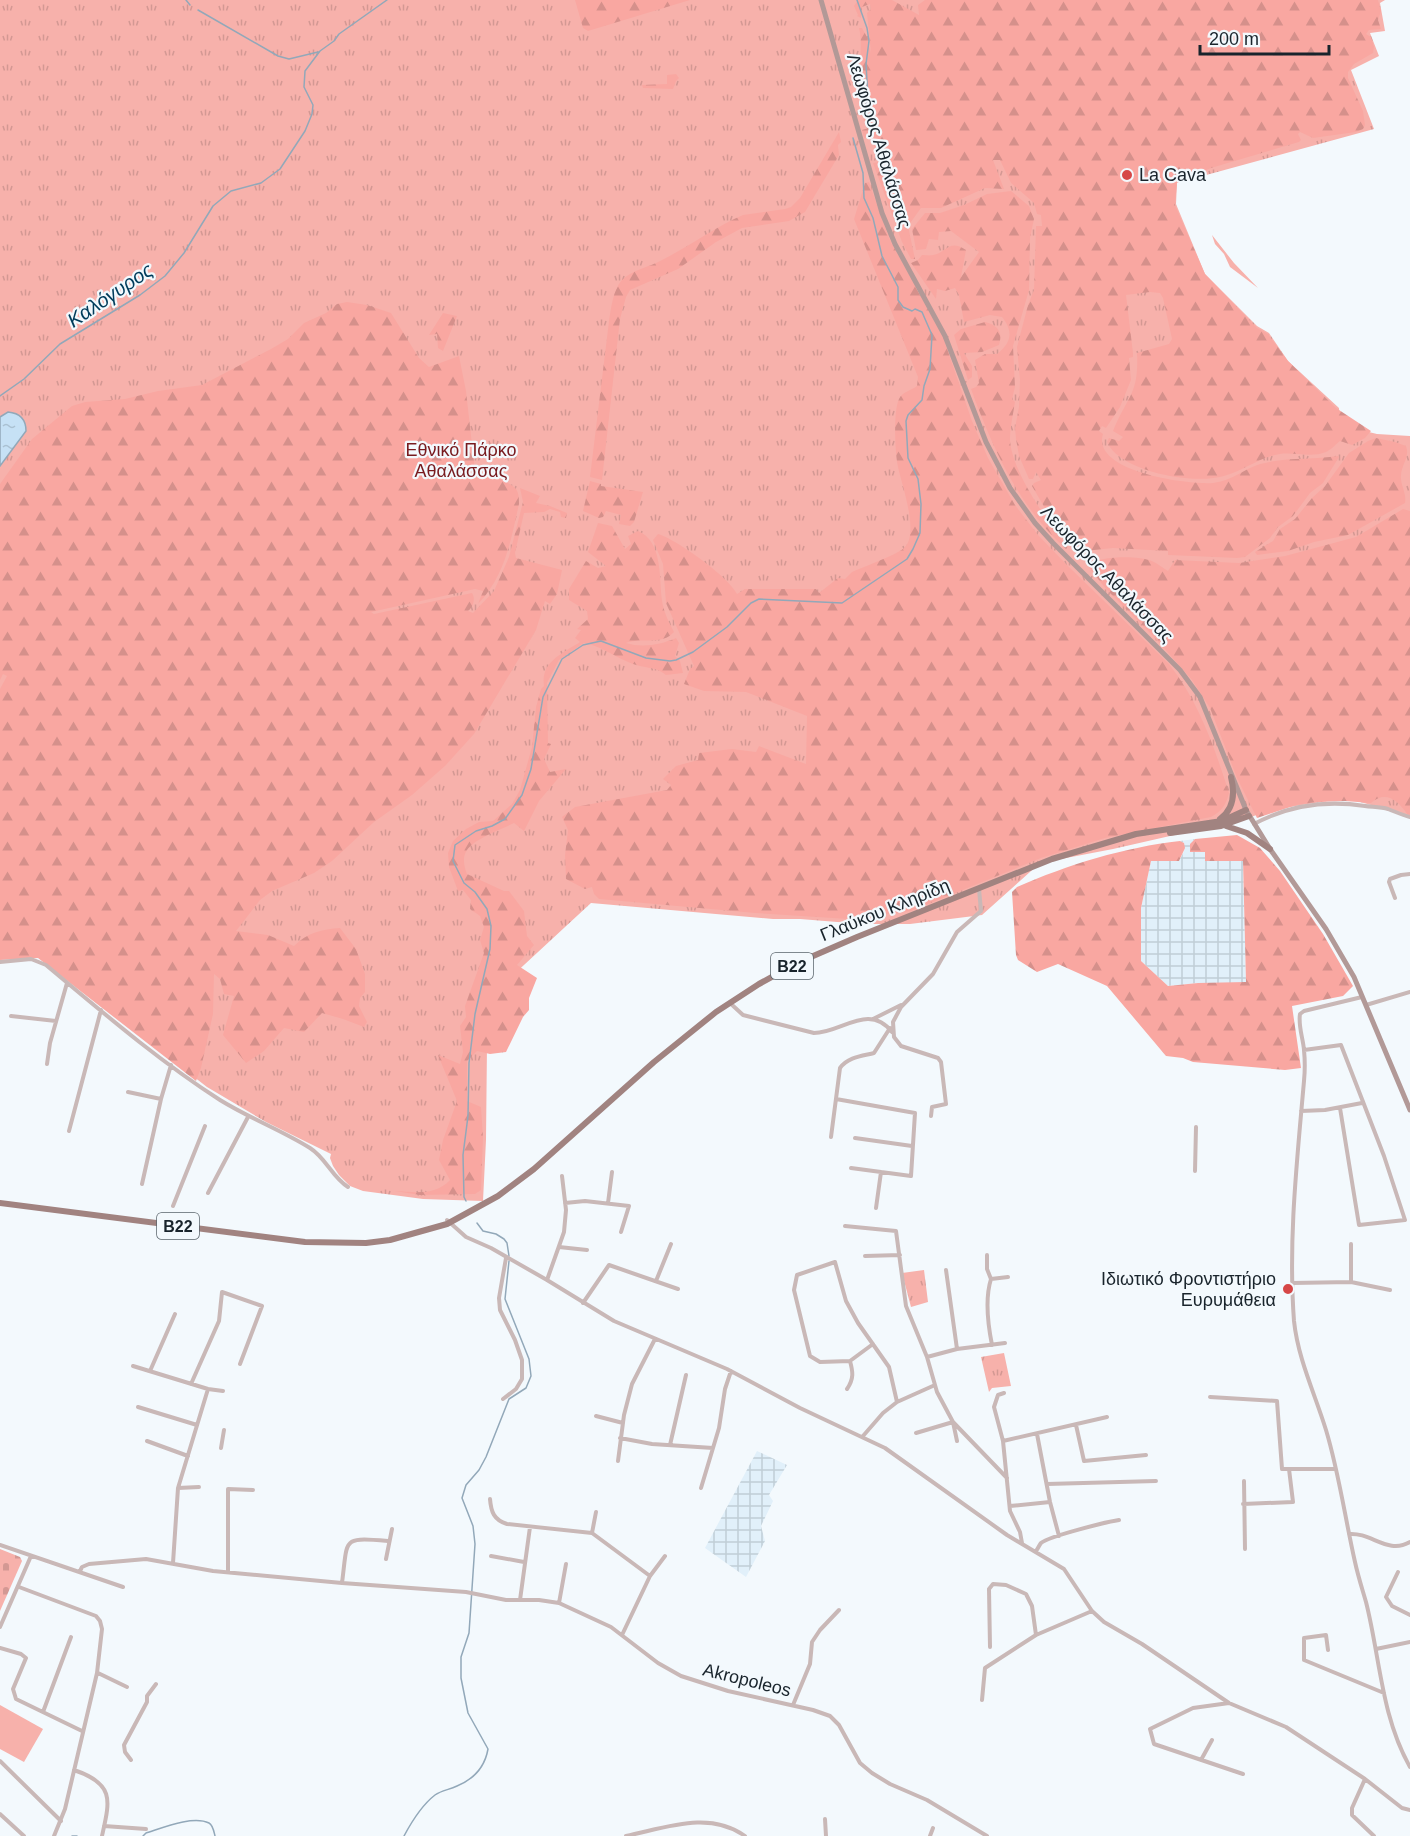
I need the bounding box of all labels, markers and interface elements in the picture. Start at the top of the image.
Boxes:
scale bar [1200,18,1329,56]
text: 200 m [1209,29,1259,49]
street label: Λεωφόρος Αθαλάσσας [843,51,915,231]
place label: La Cava [1139,165,1207,185]
marker: La Cava [1120,168,1134,182]
water label: Καλόγυρος [63,258,157,332]
park label: Εθνικό Πάρκο Αθαλάσσας [405,440,517,481]
street label: Λεωφόρος Αθαλάσσας [1037,502,1177,646]
street label: Γλαύκου Κληρίδη [817,875,953,945]
road number: B22 [771,953,813,979]
road number: B22 [157,1213,199,1239]
place label: Ιδιωτικό Φροντιστήριο Ευρυμάθεια [1101,1269,1276,1310]
marker: Ιδιωτικό Φροντιστήριο Ευρυμάθεια [1281,1282,1295,1296]
street label: Akropoleos [701,1659,793,1701]

